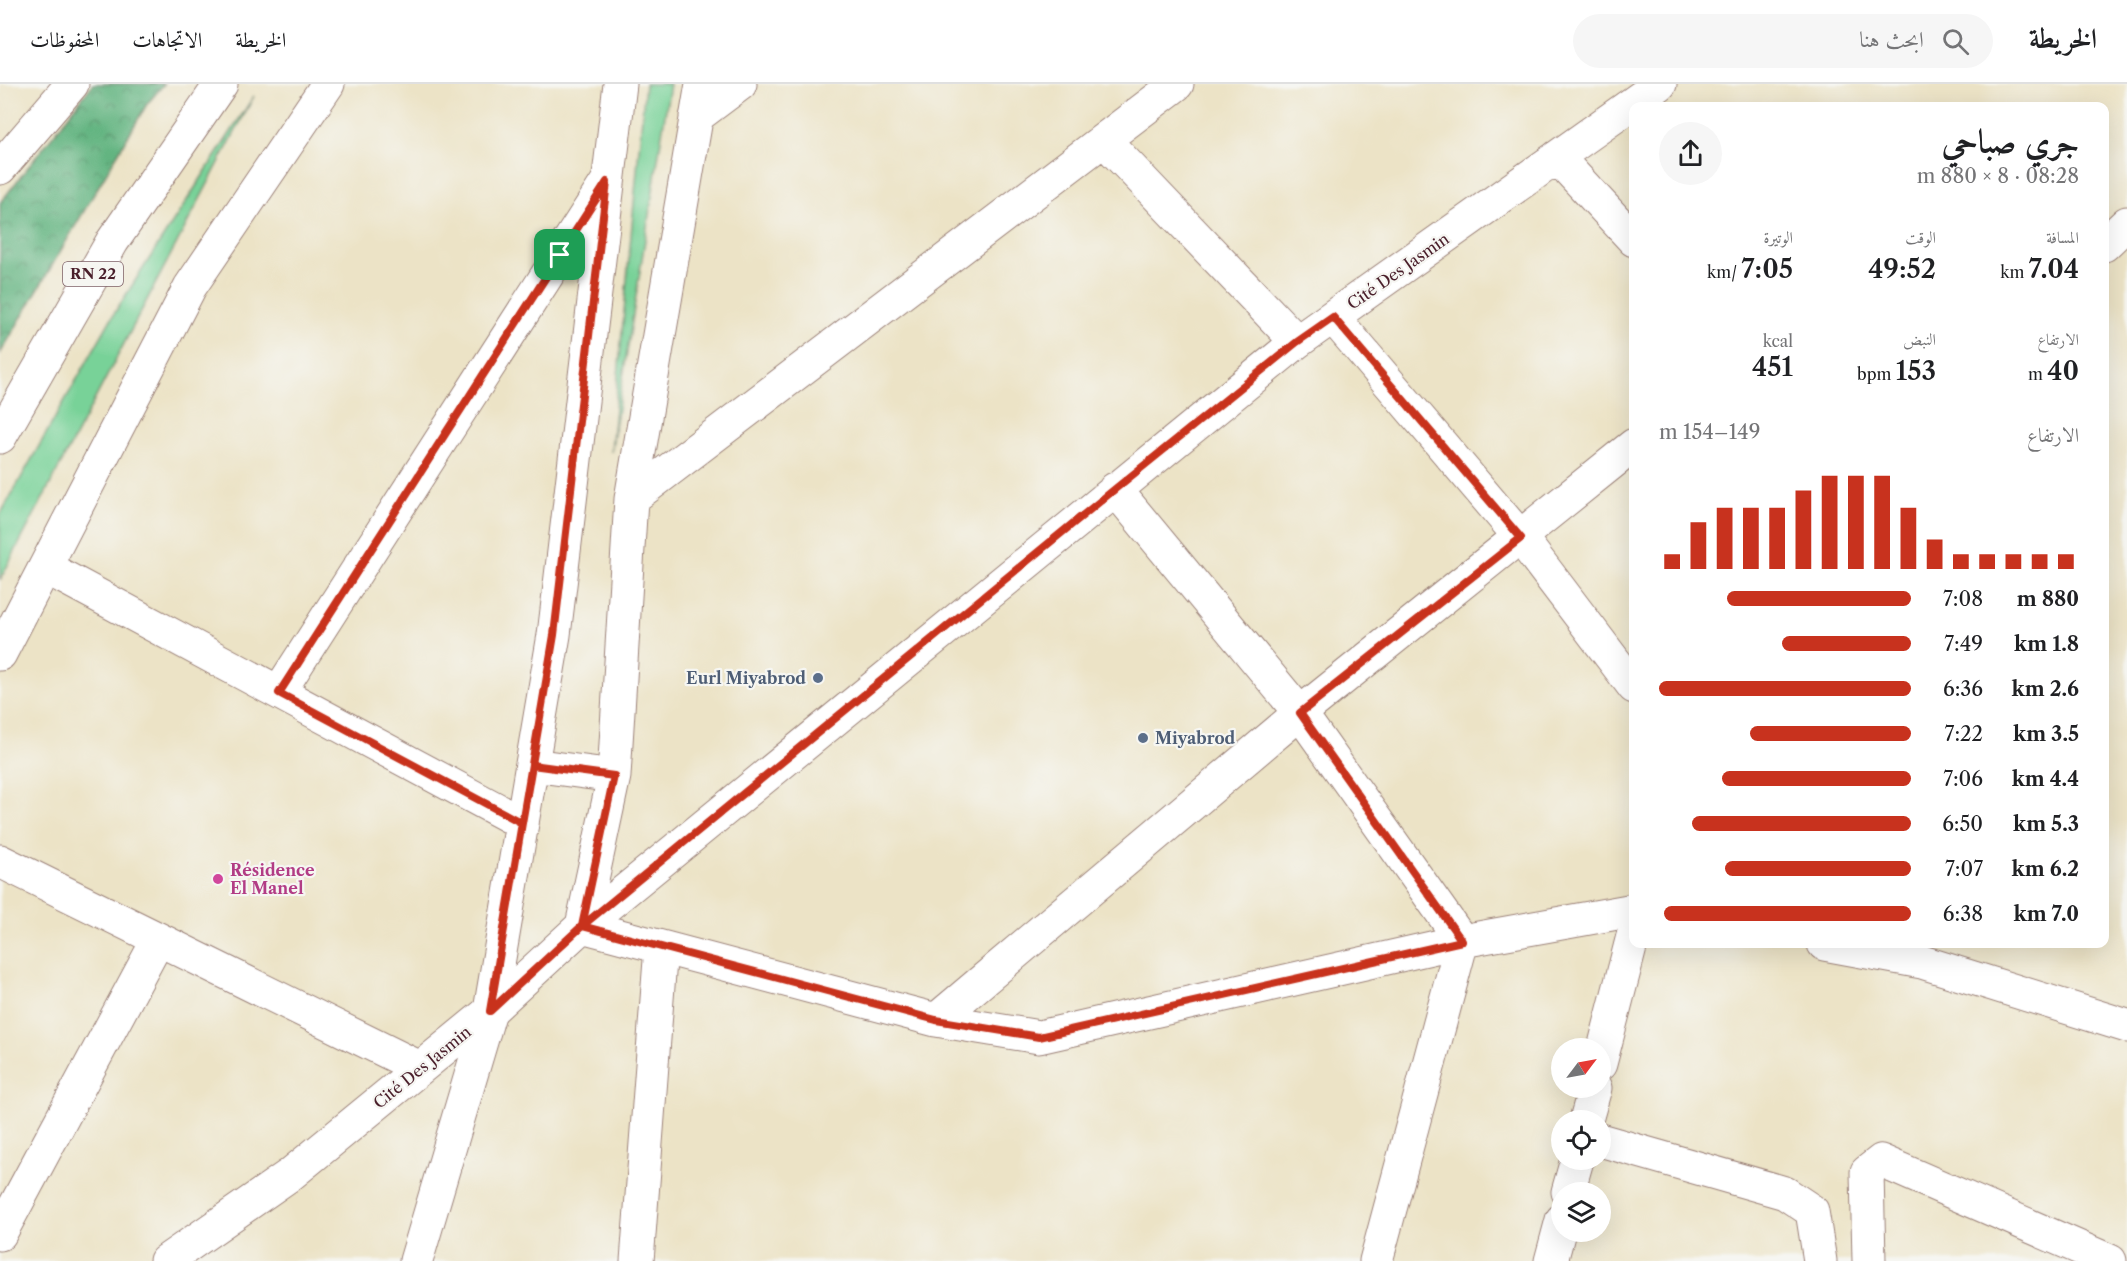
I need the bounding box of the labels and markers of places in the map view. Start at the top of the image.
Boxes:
pin [534,229,585,280]
place label: Eurl Miyabrod [686,668,806,688]
marker: Eurl Miyabrod [811,671,825,685]
place label: Miyabrod [1155,728,1236,748]
marker: Miyabrod [1136,731,1150,745]
place label: Résidence El Manel [230,860,315,898]
marker: Résidence El Manel [211,872,225,886]

